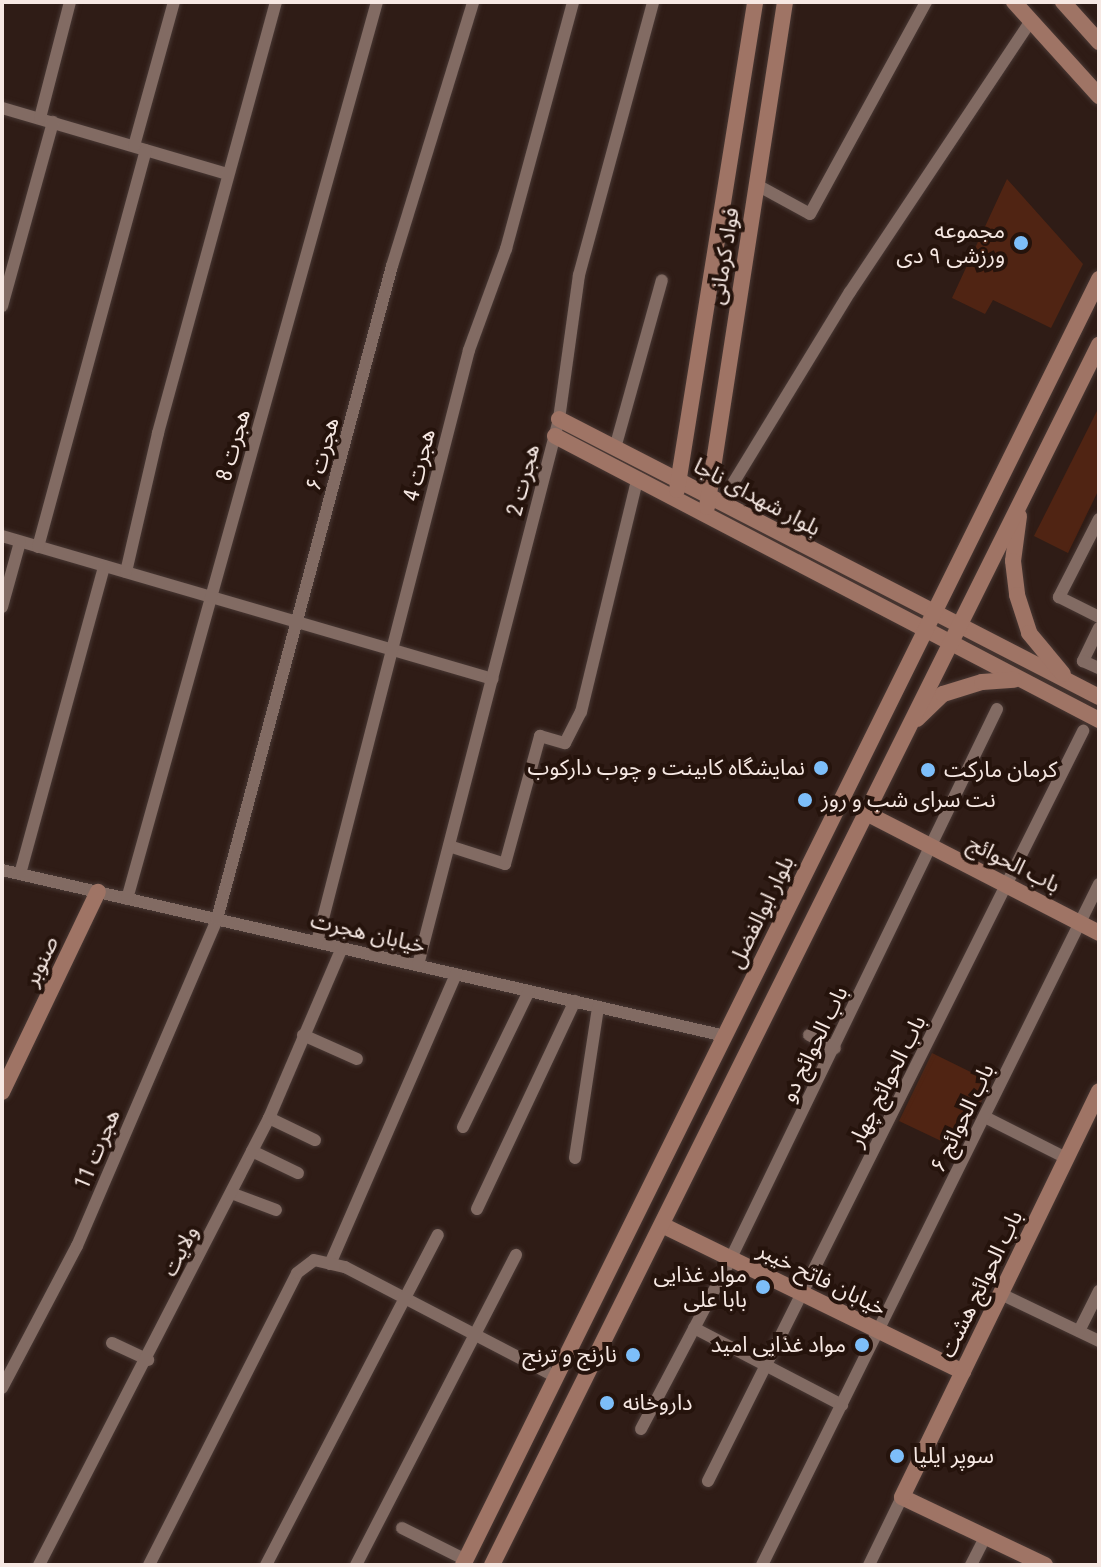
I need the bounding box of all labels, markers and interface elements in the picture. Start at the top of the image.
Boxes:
street label: فواد کرمانی [703,206,745,306]
place label: مجموعه ورزشی ۹ دی [896,217,1005,268]
marker: مجموعه ورزشی ۹ دی [1012,234,1030,252]
street label: هجرت 8 [210,406,256,484]
street label: هجرت ۶ [300,414,344,494]
street label: هجرت 4 [397,426,441,504]
street label: هجرت 2 [501,441,545,519]
street label: بلوار شهدای ناجا [689,452,825,542]
place label: نمایشگاه کابینت و چوب دارکوب [528,755,805,781]
place label: کرمان مارکت [944,757,1057,783]
marker: نمایشگاه کابینت و چوب دارکوب [812,759,830,777]
marker: کرمان مارکت [919,761,937,779]
place label: نت سرای شب و روز [821,787,996,813]
marker: نت سرای شب و روز [796,791,814,809]
street label: باب الحوائج [963,830,1065,898]
street label: بلوار ابوالفضل [722,852,800,972]
street label: خیابان هجرت [308,907,428,959]
street label: صنوبر [18,932,64,990]
street label: باب الحوائج دو [775,982,853,1106]
street label: باب الحوائج چهار [843,1011,931,1151]
street label: باب الحوائج ۶ [924,1059,1000,1177]
street label: هجرت 11 [68,1105,126,1193]
street label: باب الحوائج هشت [934,1206,1028,1362]
street label: ولایت [156,1221,204,1281]
street label: خیابان فاتح خیبر [753,1237,891,1321]
place label: مواد غذایی بابا علی [654,1261,747,1312]
marker: مواد غذایی بابا علی [754,1278,772,1296]
place label: مواد غذایی امید [711,1332,846,1358]
marker: مواد غذایی امید [853,1336,871,1354]
place label: نارنج و ترنج [522,1342,617,1368]
marker: نارنج و ترنج [624,1346,642,1364]
place label: داروخانه [623,1390,693,1416]
marker: داروخانه [598,1394,616,1412]
place label: سوپر ایلیا [913,1443,994,1469]
marker: سوپر ایلیا [888,1447,906,1465]

